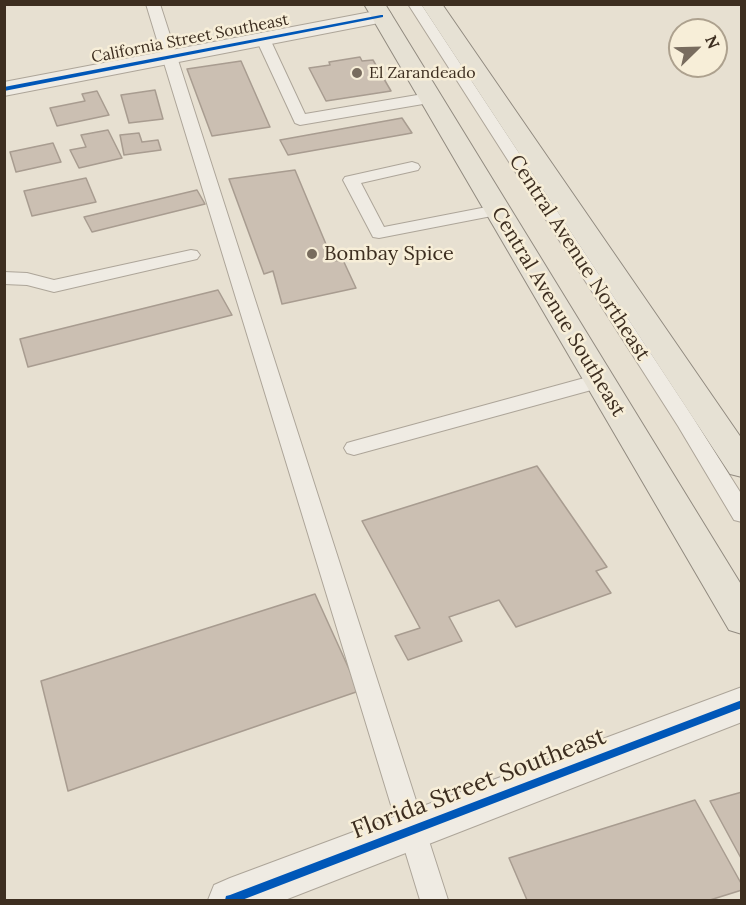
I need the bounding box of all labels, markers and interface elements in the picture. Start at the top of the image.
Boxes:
street label: California Street Southeast [90,10,290,68]
north arrow [668,18,728,78]
text: N [701,32,724,51]
place label: El Zarandeado [369,63,476,83]
marker: El Zarandeado [350,66,364,80]
street label: Central Avenue Northeast [503,151,655,365]
street label: Central Avenue Southeast [486,203,630,421]
place label: Bombay Spice [324,242,454,266]
marker: Bombay Spice [305,247,319,261]
street label: Florida Street Southeast [348,722,610,846]

